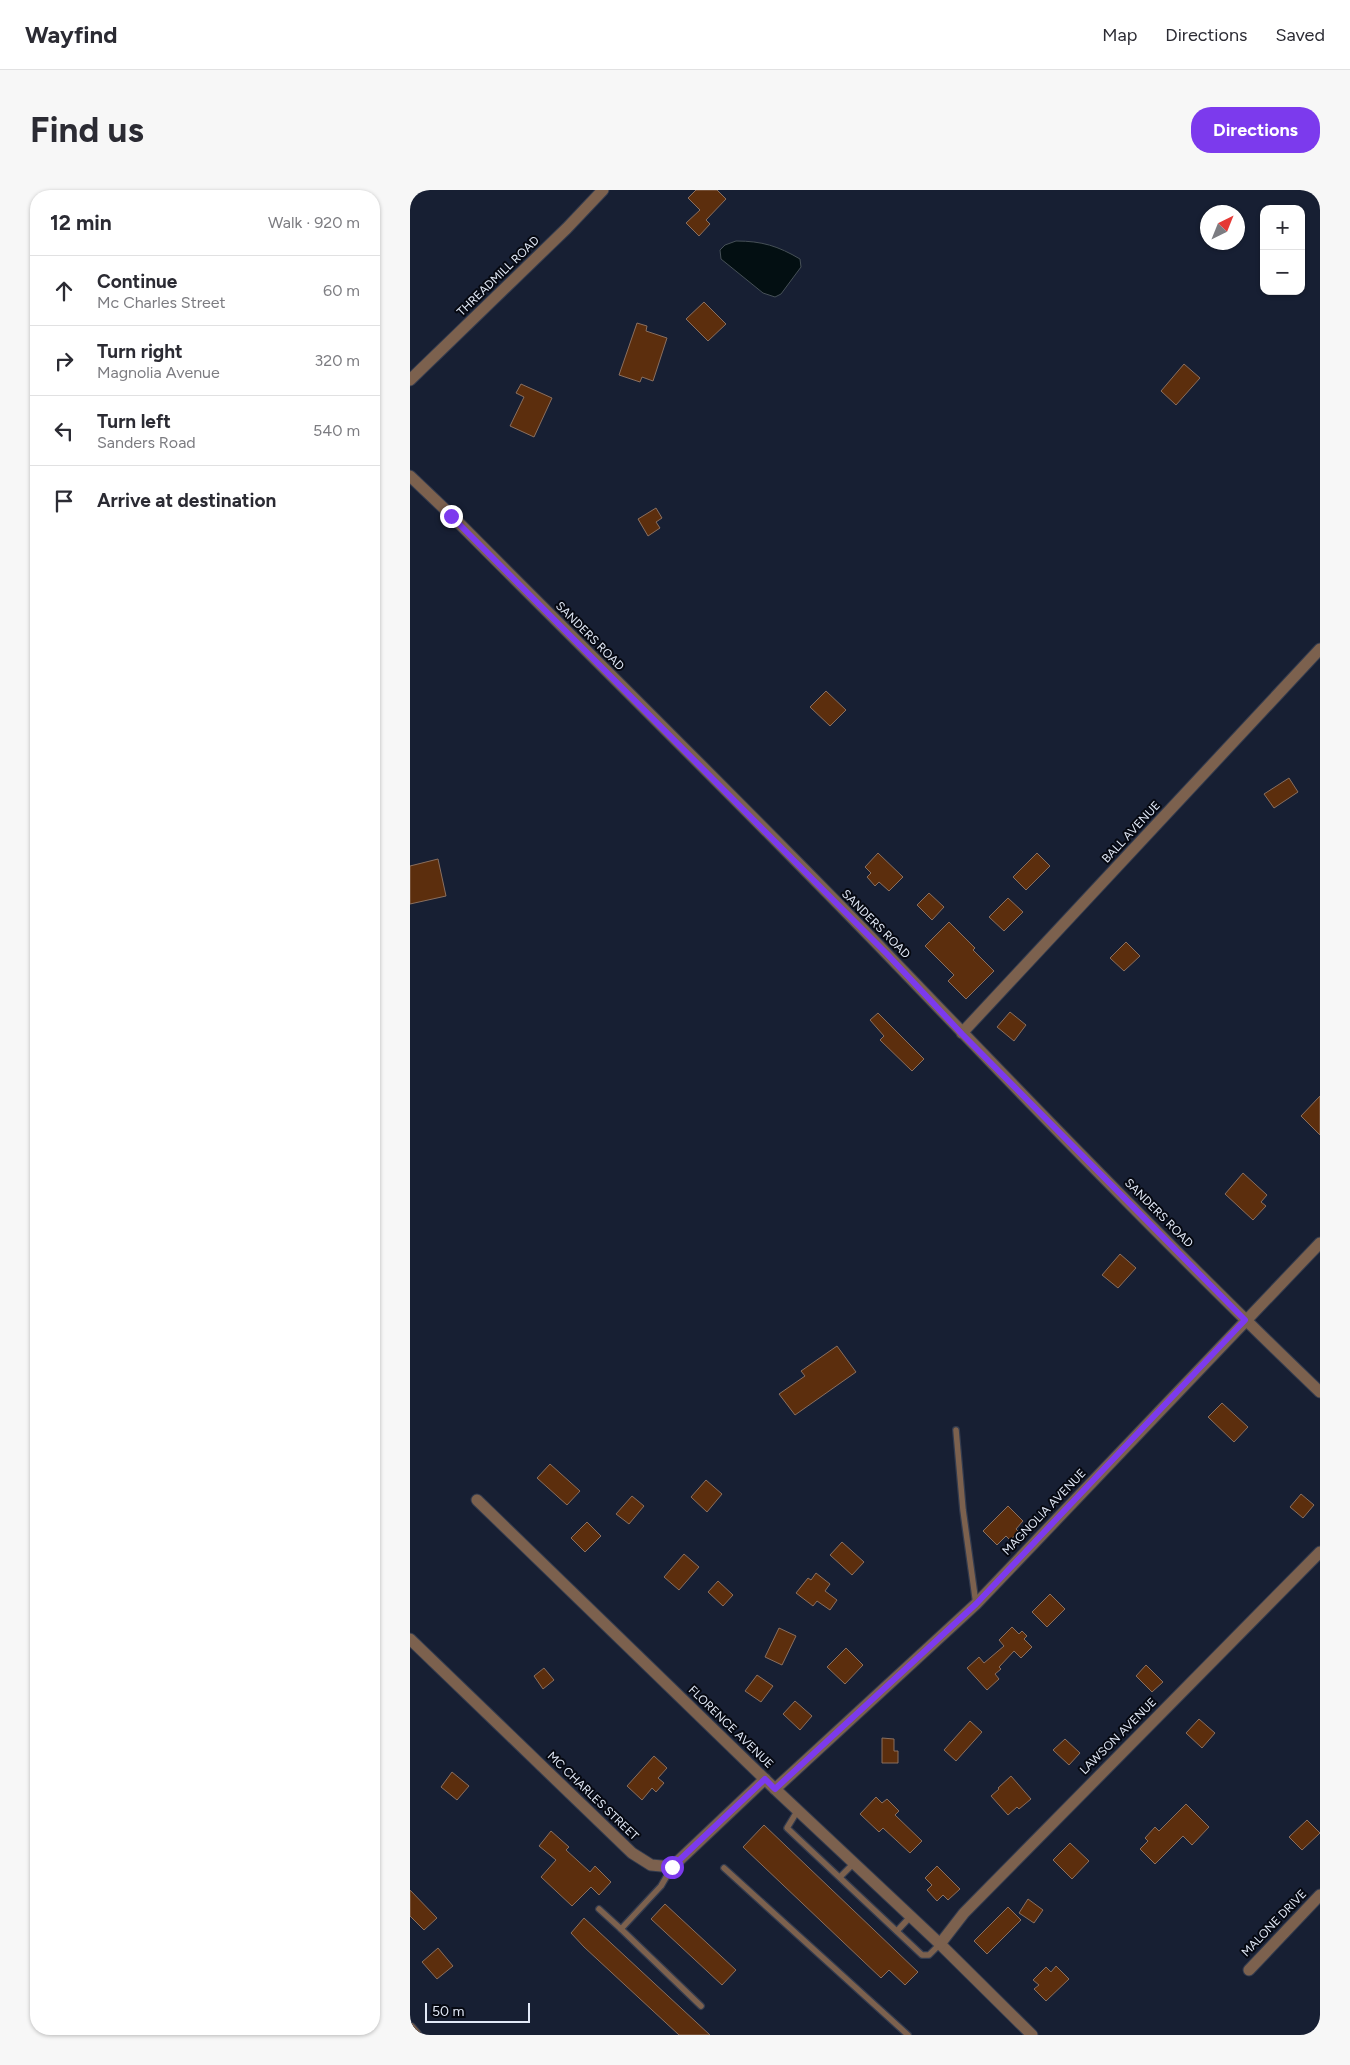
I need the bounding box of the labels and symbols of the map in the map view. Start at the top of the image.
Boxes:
north arrow [1200,205,1245,250]
street label: THREADMILL ROAD [454,233,542,319]
route end [440,505,463,528]
street label: SANDERS ROAD [553,599,627,673]
street label: BALL AVENUE [1099,798,1163,866]
street label: SANDERS ROAD [839,887,913,961]
street label: SANDERS ROAD [1122,1176,1196,1250]
street label: MAGNOLIA AVENUE [999,1466,1089,1558]
street label: FLORENCE AVENUE [686,1683,776,1771]
street label: LAWSON AVENUE [1077,1695,1159,1777]
street label: MC CHARLES STREET [545,1749,642,1843]
route start [661,1856,684,1879]
street label: MALONE DRIVE [1239,1887,1309,1959]
scale bar [425,2000,530,2023]

